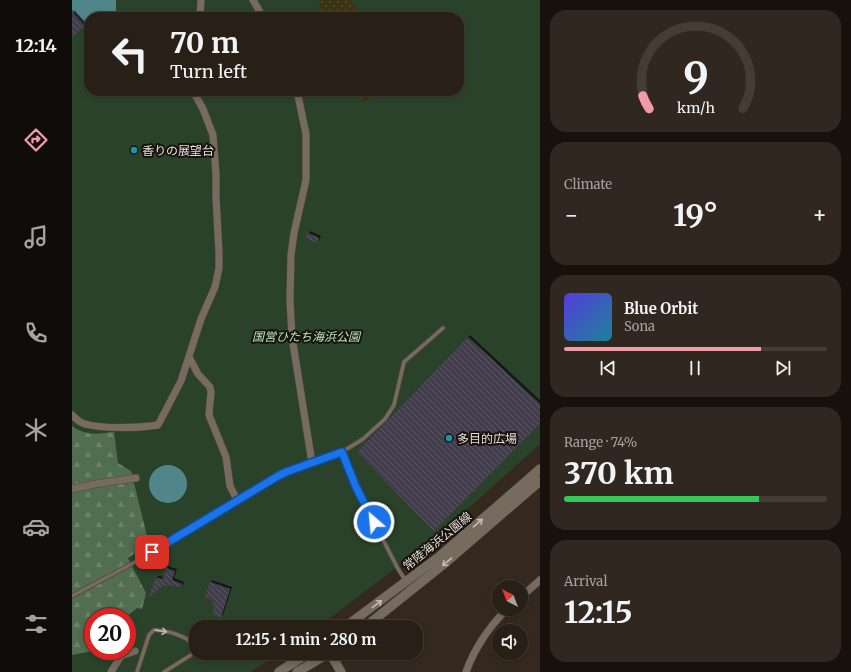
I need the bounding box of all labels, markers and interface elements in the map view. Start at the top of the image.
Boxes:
text: 70 m [170,25,239,61]
icon: left [104,28,156,80]
text: 12:14 [15,34,57,57]
text: 9 [683,51,708,103]
text: Turn left [170,60,247,83]
text: km/h [677,99,715,117]
icon: directions [22,126,50,154]
place label: 香りの展望台 [142,143,214,158]
marker: 香りの展望台 [129,145,139,155]
text: Climate [564,176,612,193]
text: 19° [673,196,718,234]
text: − [564,201,579,229]
text: + [812,201,827,229]
icon: music [22,223,50,251]
text: Blue Orbit [624,299,698,318]
text: Sona [624,318,655,335]
icon: phone [22,319,50,347]
park label: 国営ひたち海浜公園 [252,329,362,344]
icon: previous [597,357,619,379]
icon: pause [684,357,706,379]
icon: next [772,357,794,379]
icon: climate [22,416,50,444]
place label: 多目的広場 [457,431,517,446]
marker: 多目的広場 [444,433,454,443]
text: Range · 74% [564,434,637,451]
text: 370 km [564,454,674,492]
position arrow [353,501,395,543]
street label: 常陸海浜公園線 [400,509,474,573]
icon: car [22,513,50,541]
one-way arrow [473,519,483,528]
pin [135,535,169,569]
icon: arrive [141,541,163,563]
one-way arrow [442,557,452,566]
text: Arrival [564,573,607,590]
north arrow [492,580,528,616]
map controls [492,580,528,660]
text: 12:15 [564,593,632,631]
one-way arrow [371,600,382,608]
speed limit sign: 20 [84,608,136,660]
icon: filters [22,610,50,638]
button: sound [492,624,528,660]
one-way arrow [154,628,167,636]
text: 12:15 · 1 min · 280 m [236,630,376,649]

